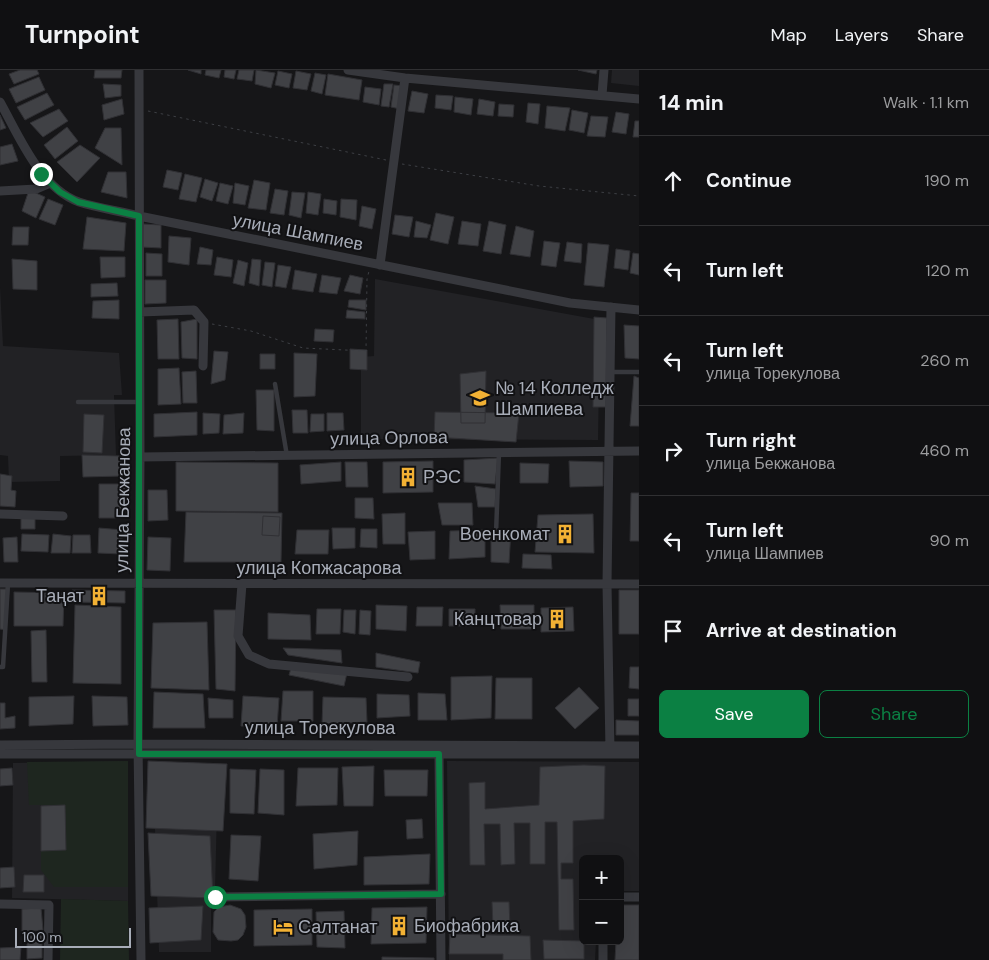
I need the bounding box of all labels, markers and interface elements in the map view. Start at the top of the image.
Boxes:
text: Turnpoint [25,19,140,50]
text: Map [771,23,807,47]
text: Layers [835,23,889,47]
text: Share [917,23,964,47]
text: 14 min [659,89,724,117]
text: Walk · 1.1 km [883,92,969,113]
route end [30,163,53,186]
icon: ahead [659,167,687,195]
text: Continue [706,168,792,193]
text: 190 m [925,170,969,191]
street label: улица Шампиев [231,208,365,256]
icon: left [659,257,687,285]
text: Turn left [706,258,784,283]
text: 120 m [925,260,969,281]
text: Turn left [706,338,784,363]
icon: left [659,347,687,375]
text: 260 m [920,350,969,371]
text: улица Торекулова [706,363,840,384]
place label: № 14 Колледж Шампиева [495,376,614,421]
school or university icon: № 14 Колледж Шампиева [469,387,491,409]
street label: улица Орлова [330,425,449,451]
street label: улица Бекжанова [110,426,136,573]
text: Turn right [706,428,796,453]
icon: right [659,437,687,465]
text: 460 m [920,440,969,461]
text: улица Бекжанова [706,453,835,474]
place label: РЭС [423,465,461,489]
building icon: РЭС [397,466,419,488]
text: Turn left [706,518,784,543]
place label: Военкомат [460,522,550,546]
building icon: Военкомат [554,523,576,545]
icon: left [659,527,687,555]
text: 90 m [929,530,969,551]
text: улица Шампиев [706,543,824,564]
street label: улица Копжасарова [237,556,402,580]
place label: Таңат [36,584,84,608]
building icon: Таңат [88,585,110,607]
place label: Канцтовар [454,607,542,631]
building icon: Канцтовар [546,608,568,630]
icon: arrive [659,617,687,645]
text: Arrive at destination [706,618,897,643]
button: Save [659,690,809,738]
button: Share [819,690,969,738]
street label: улица Торекулова [245,716,396,740]
map controls [579,855,624,945]
button: + [579,855,624,900]
route start [204,886,227,909]
button: − [579,900,624,945]
place label: Биофабрика [414,914,520,938]
place label: Салтанат [298,915,378,939]
building icon: Биофабрика [388,915,410,937]
hotel icon: Салтанат [272,916,294,938]
scale bar [15,925,131,948]
text: 100 m [22,928,62,946]

